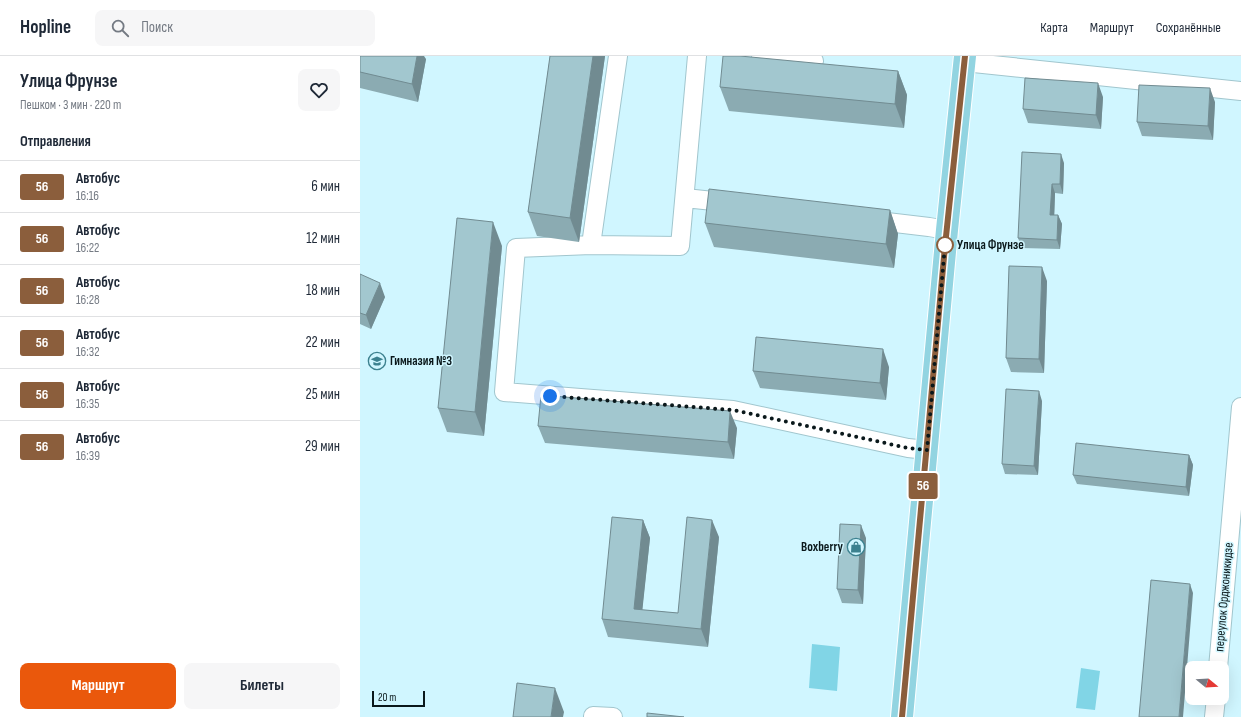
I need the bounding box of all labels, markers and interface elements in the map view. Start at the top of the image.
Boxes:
search box [95,10,375,46]
text: Hopline [20,16,71,39]
icon: search [109,17,131,39]
text: Поиск [141,18,173,37]
text: Карта [1040,19,1068,36]
text: Маршрут [1090,19,1134,36]
text: Сохранённые [1156,19,1221,36]
button: heart [298,69,340,111]
text: Улица Фрунзе [20,70,118,93]
text: Пешком · 3 мин · 220 m [20,97,121,113]
text: Отправления [20,132,91,151]
text: Автобус [76,169,120,188]
text: 6 мин [311,177,340,196]
text: 56 [36,178,48,195]
text: 16:16 [76,188,99,204]
text: Автобус [76,221,120,240]
text: 12 мин [306,229,340,248]
text: 56 [36,230,48,247]
marker: Улица Фрунзе [936,236,954,254]
place label: Улица Фрунзе [957,237,1024,253]
text: 16:22 [76,240,99,256]
text: Автобус [76,273,120,292]
text: 18 мин [306,281,340,300]
text: 56 [36,282,48,299]
text: 16:28 [76,292,100,308]
text: Автобус [76,325,120,344]
text: 22 мин [305,333,340,352]
text: 56 [36,334,48,351]
text: 16:32 [76,344,100,360]
school or university icon: Гимназия №3 [367,351,387,371]
place label: Гимназия №3 [390,353,452,369]
text: Автобус [76,377,120,396]
text: 25 мин [306,385,340,404]
text: 56 [36,386,48,403]
your location [540,386,560,406]
text: 16:35 [76,396,99,412]
text: Автобус [76,429,120,448]
text: 29 мин [305,437,340,456]
text: 56 [36,438,48,455]
text: 16:39 [76,448,100,464]
line badge: 56 [905,473,941,499]
text: 56 [917,477,929,494]
shop icon: Boxberry [846,537,866,557]
place label: Boxberry [801,539,844,555]
street label: переулок Орджоникидзе [1211,542,1237,652]
north arrow [1185,661,1229,705]
map controls [1185,661,1229,705]
button: Маршрут [20,663,176,709]
button: Билеты [184,663,340,709]
scale bar [372,689,425,708]
text: 20 m [378,691,396,704]

